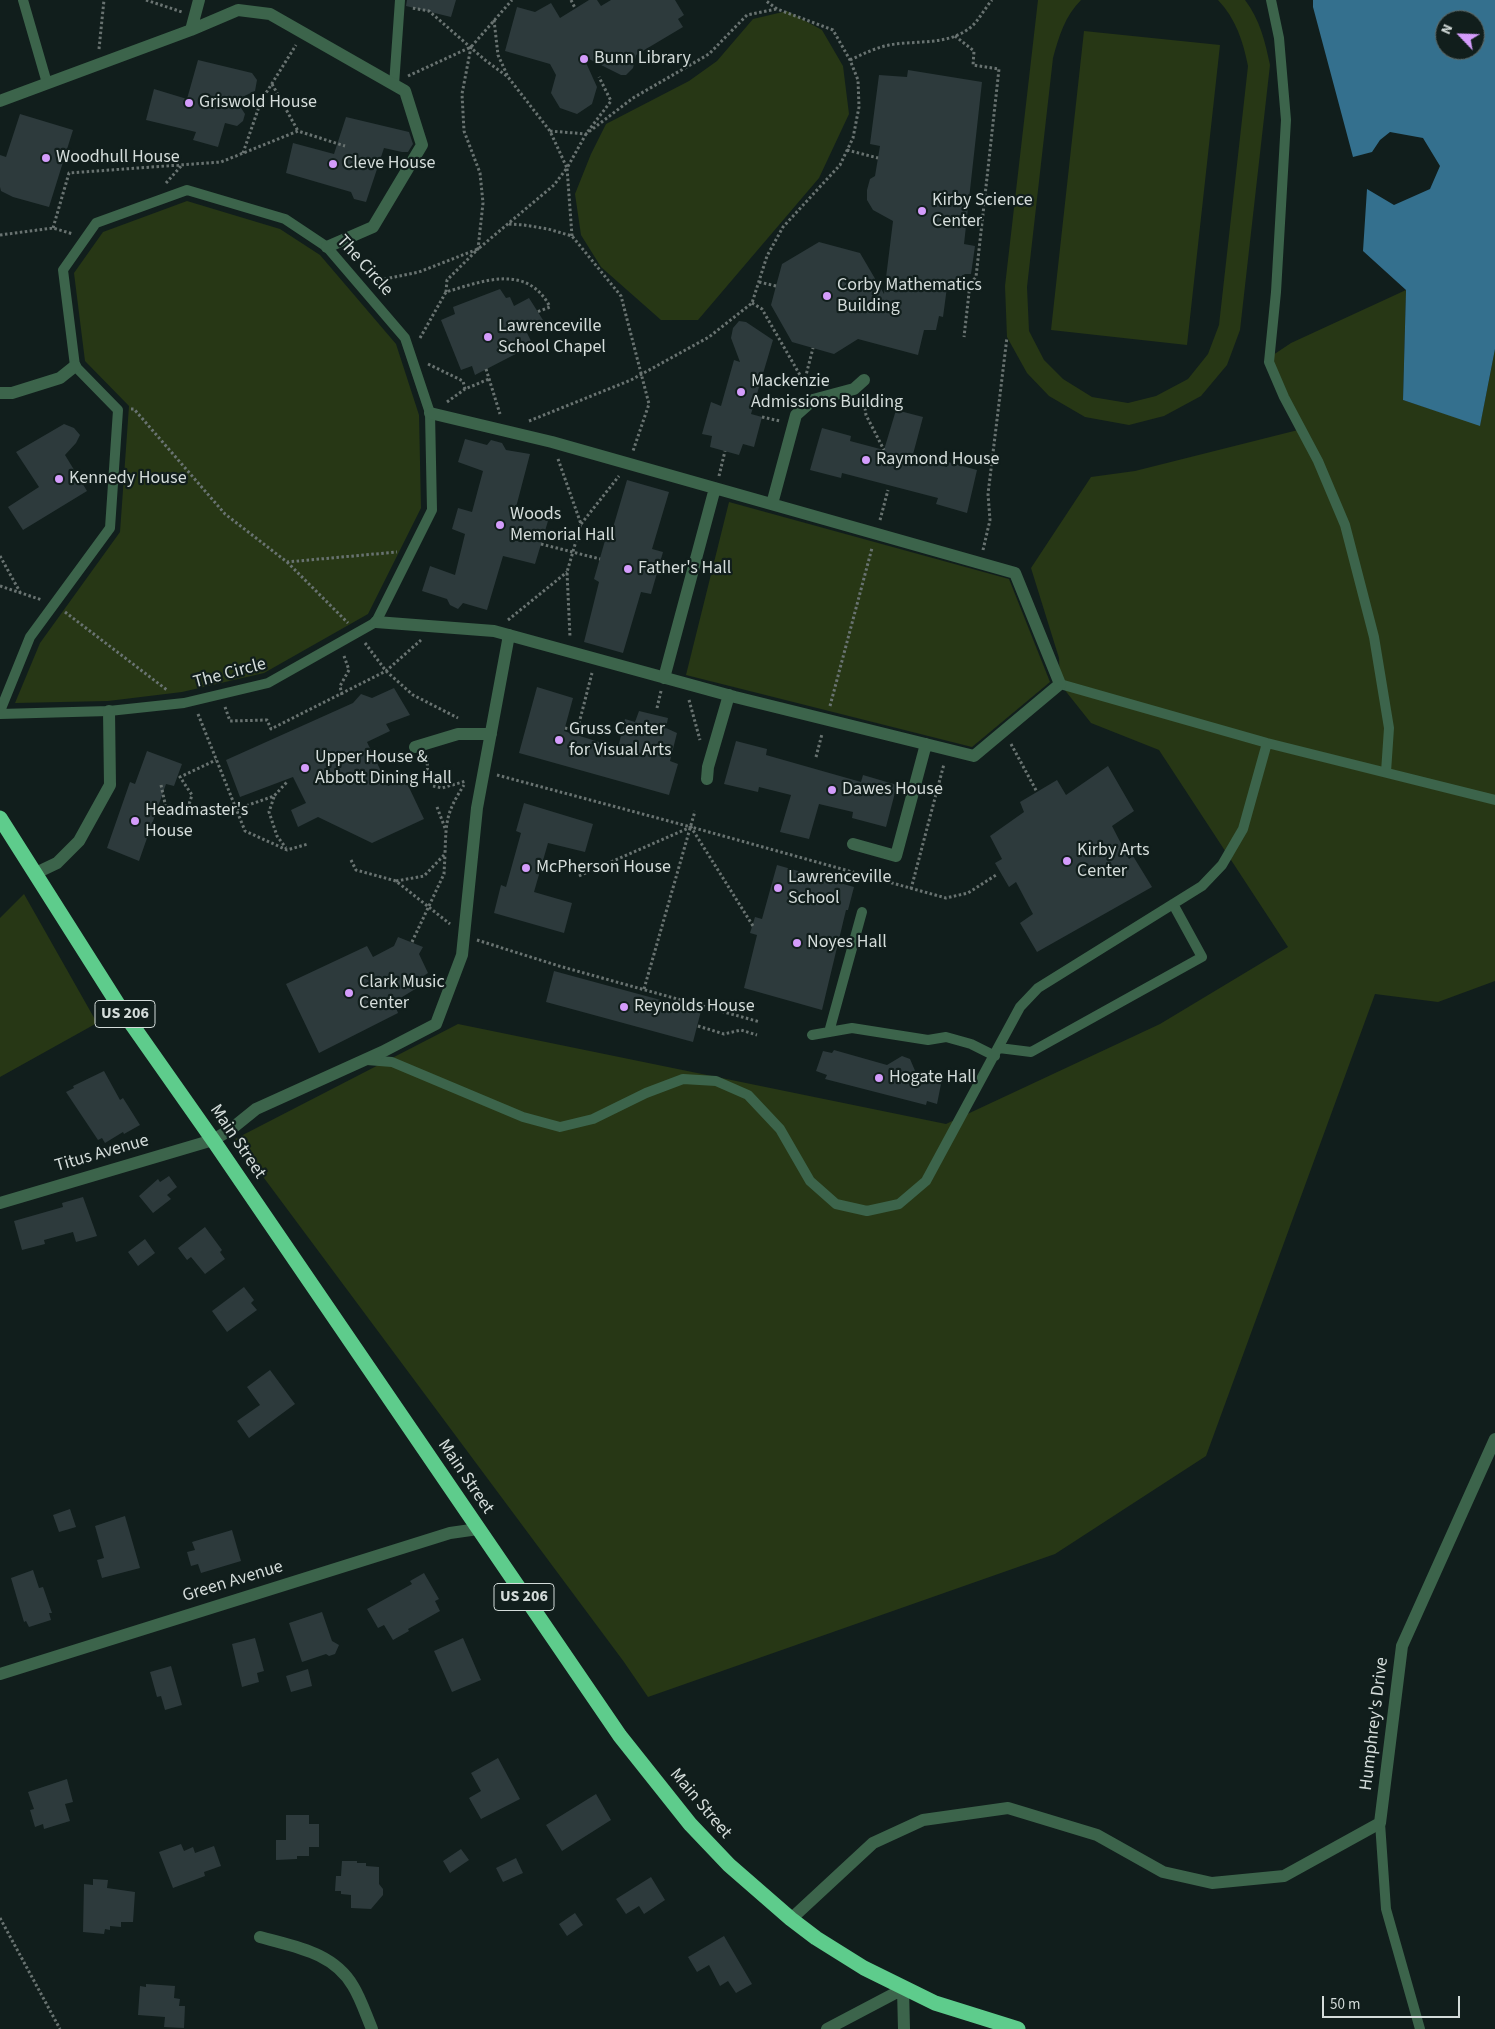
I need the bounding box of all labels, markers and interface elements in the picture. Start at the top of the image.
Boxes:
north arrow [1435,10,1485,60]
text: N [1436,21,1458,38]
place label: Bunn Library [594,48,691,70]
marker: Bunn Library [578,53,590,65]
place label: Griswold House [199,92,317,114]
marker: Griswold House [183,97,195,109]
place label: Woodhull House [56,147,180,169]
marker: Woodhull House [40,152,52,164]
place label: Cleve House [343,153,436,175]
marker: Cleve House [327,158,339,170]
place label: Kirby Science Center [932,190,1033,232]
marker: Kirby Science Center [916,205,928,217]
street label: The Circle [331,231,397,301]
place label: Corby Mathematics Building [837,275,982,318]
marker: Corby Mathematics Building [821,290,833,302]
place label: Lawrenceville School Chapel [498,316,606,358]
marker: Lawrenceville School Chapel [482,331,494,343]
place label: Mackenzie Admissions Building [751,371,903,414]
marker: Mackenzie Admissions Building [735,386,747,398]
place label: Raymond House [876,449,1000,471]
marker: Raymond House [860,454,872,466]
place label: Kennedy House [69,468,187,490]
marker: Kennedy House [53,473,65,485]
place label: Woods Memorial Hall [510,504,615,546]
marker: Woods Memorial Hall [494,519,506,531]
place label: Father's Hall [638,558,731,580]
marker: Father's Hall [622,563,634,575]
street label: The Circle [191,654,269,694]
place label: Gruss Center for Visual Arts [569,719,671,762]
marker: Gruss Center for Visual Arts [553,734,565,746]
place label: Upper House & Abbott Dining Hall [315,747,452,790]
marker: Upper House & Abbott Dining Hall [299,762,311,774]
place label: Dawes House [842,779,943,801]
marker: Dawes House [826,784,838,796]
place label: Headmaster's House [145,800,248,842]
marker: Headmaster's House [129,815,141,827]
place label: Kirby Arts Center [1077,840,1149,882]
marker: Kirby Arts Center [1061,855,1073,867]
place label: McPherson House [536,857,671,879]
marker: McPherson House [520,862,532,874]
place label: Lawrenceville School [788,867,891,910]
marker: Lawrenceville School [772,882,784,894]
place label: Noyes Hall [807,932,887,954]
marker: Noyes Hall [791,937,803,949]
place label: Clark Music Center [359,972,445,1014]
marker: Clark Music Center [343,987,355,999]
place label: Reynolds House [634,996,755,1018]
road number: US 206 [95,1001,155,1028]
marker: Reynolds House [618,1001,630,1013]
place label: Hogate Hall [889,1067,976,1089]
marker: Hogate Hall [873,1072,885,1084]
street label: Main Street [204,1101,270,1183]
street label: Titus Avenue [53,1130,151,1178]
street label: Main Street [432,1436,498,1518]
street label: Green Avenue [180,1556,286,1608]
road number: US 206 [494,1584,554,1610]
street label: Humphrey's Drive [1356,1656,1394,1792]
street label: Main Street [664,1764,736,1844]
scale bar [1325,1986,1462,2018]
text: 50 m [1330,1994,1360,2015]

